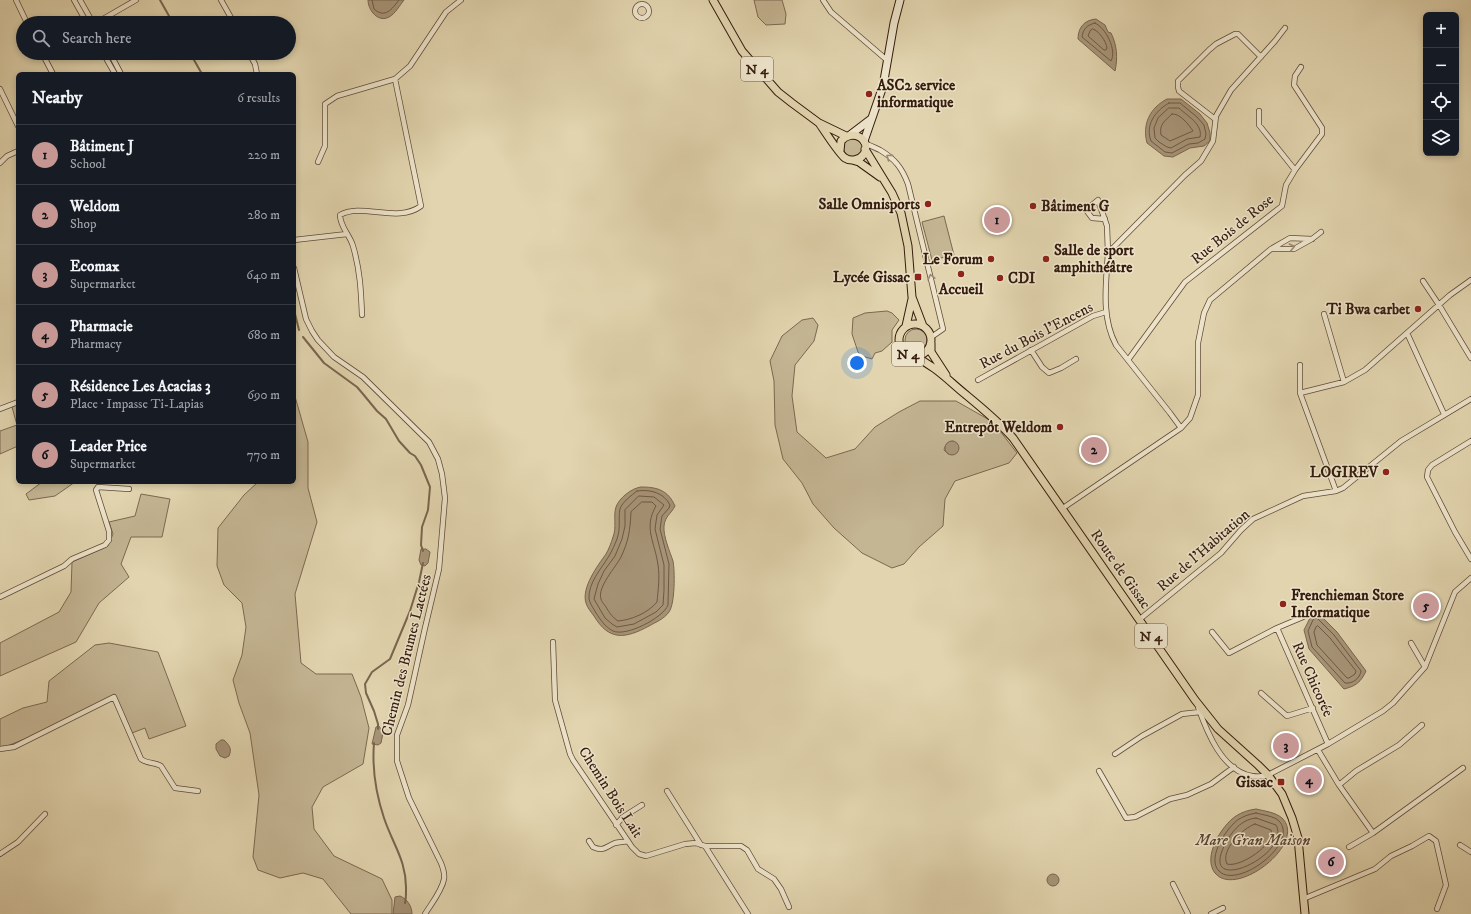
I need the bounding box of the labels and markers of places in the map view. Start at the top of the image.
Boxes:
place label: ASC2 service informatique [876,76,956,113]
marker: ASC2 service informatique [864,89,874,99]
place label: Salle Omnisports [819,195,920,214]
place label: Bâtiment G [1041,197,1110,216]
marker: Salle Omnisports [923,199,933,209]
marker: Bâtiment G [1028,201,1038,211]
pin: 1 [984,205,1010,235]
place label: Salle de sport amphithéâtre [1054,241,1134,277]
place label: Le Forum [923,250,984,269]
marker: Le Forum [986,254,996,264]
marker: Salle de sport amphithéâtre [1041,254,1051,264]
place label: Lycée Gissac [833,268,911,287]
marker: Accueil [956,269,966,279]
place label: CDI [1008,269,1035,288]
marker: Lycée Gissac [913,272,923,282]
marker: CDI [995,273,1005,283]
place label: Accueil [938,280,984,299]
place label: Ti Bwa carbet [1326,300,1410,319]
marker: Ti Bwa carbet [1413,304,1423,314]
place label: Entrepôt Weldom [944,418,1053,437]
marker: Entrepôt Weldom [1055,422,1065,432]
pin: 2 [1081,435,1107,465]
place label: LOGIREV [1310,463,1380,482]
marker: LOGIREV [1381,467,1391,477]
place label: Frenchieman Store Informatique [1291,586,1405,623]
pin: 5 [1413,591,1439,621]
marker: Frenchieman Store Informatique [1278,599,1288,609]
pin: 3 [1273,731,1299,761]
pin: 4 [1296,765,1322,795]
place label: Gissac [1236,773,1274,792]
marker: Gissac [1276,777,1286,787]
pin: 6 [1318,847,1344,877]

